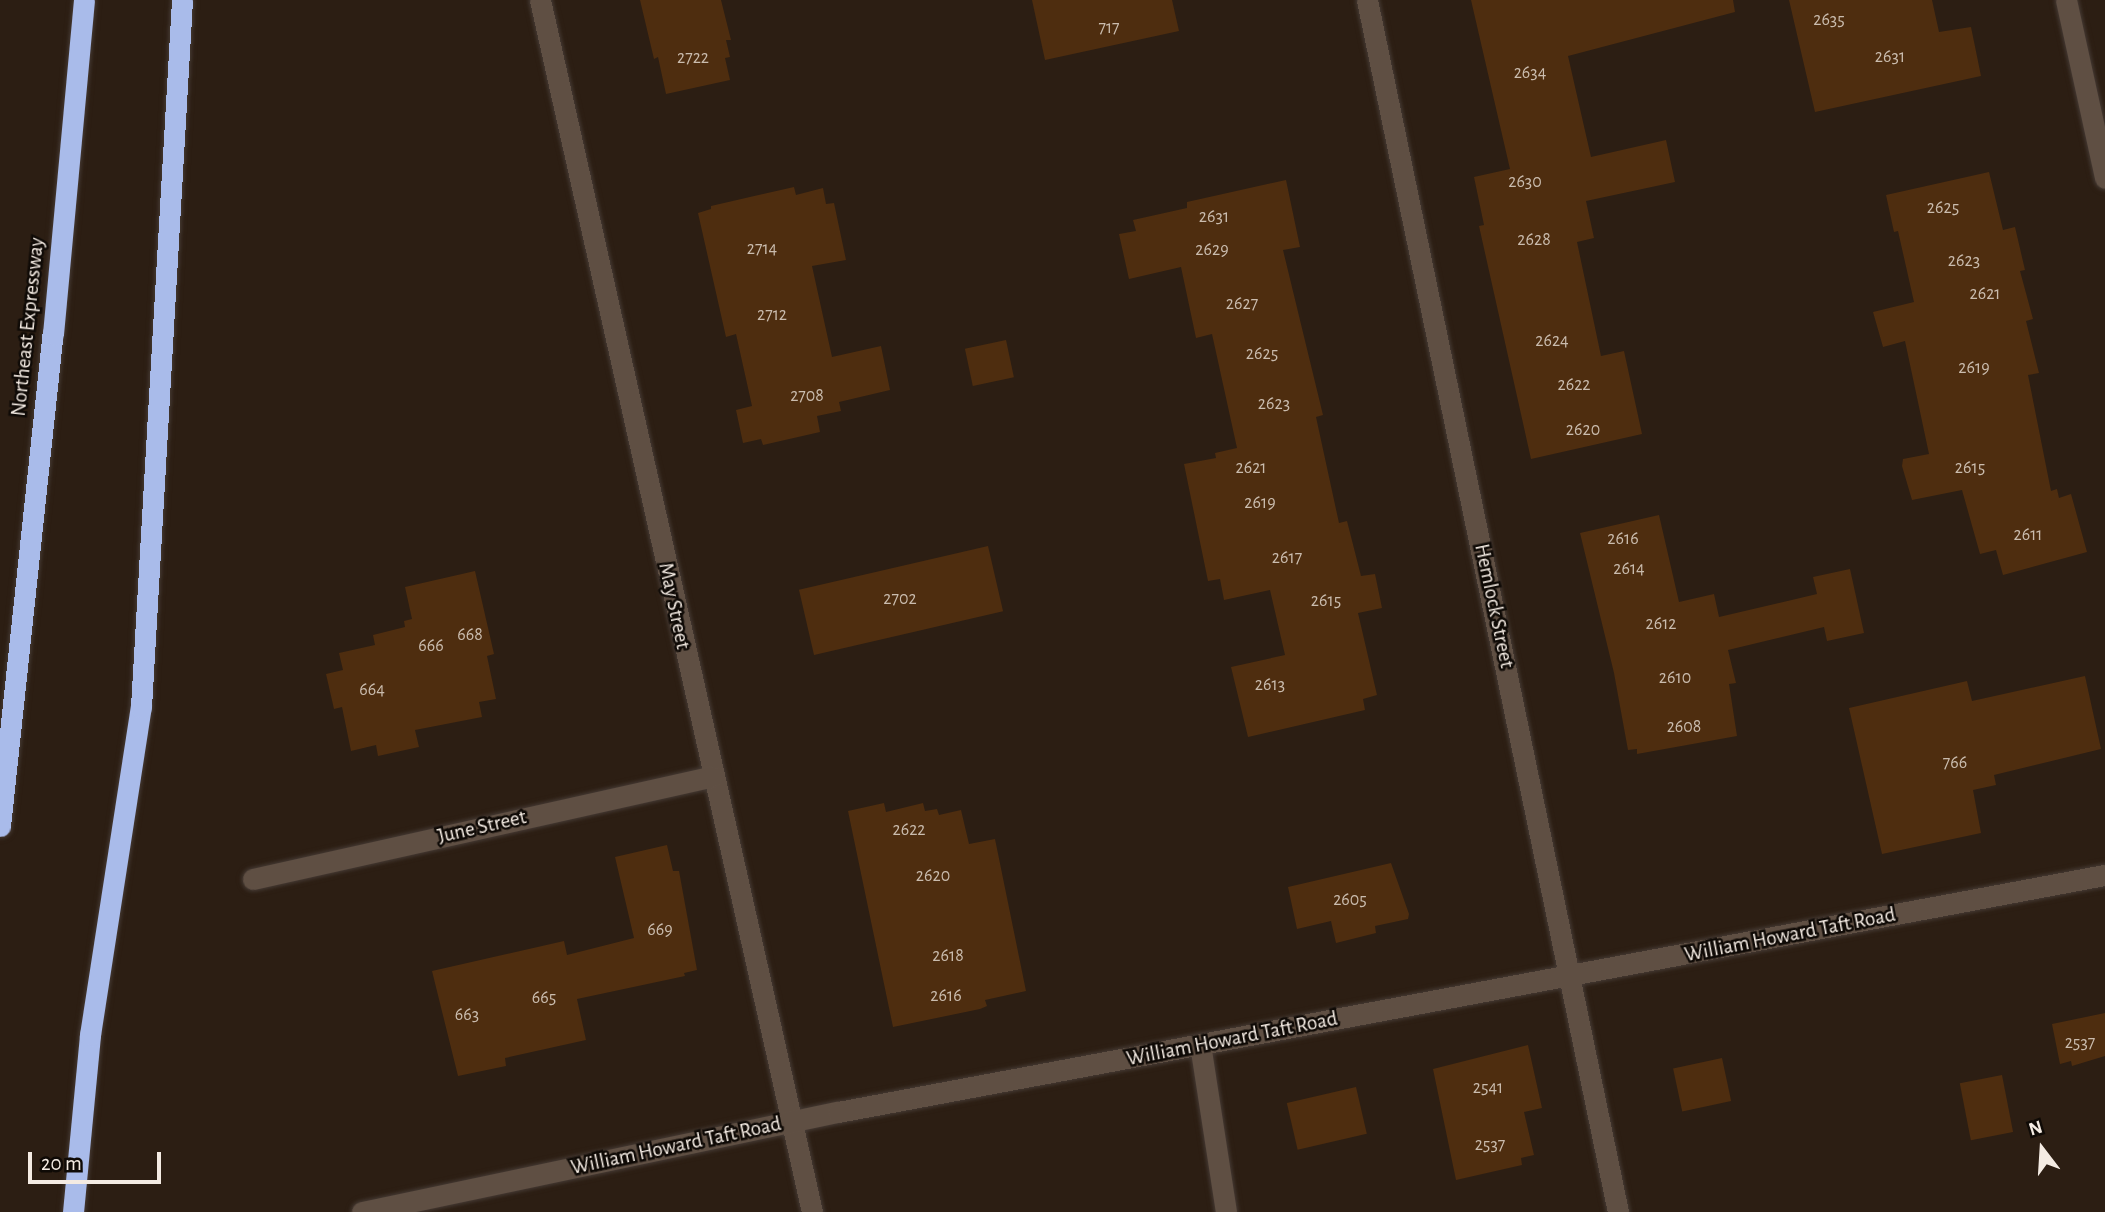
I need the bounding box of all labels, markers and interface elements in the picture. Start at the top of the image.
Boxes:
house number: 2635 [1813,9,1845,31]
house number: 717 [1098,17,1120,39]
house number: 2631 [1875,46,1905,68]
house number: 2722 [677,47,709,69]
house number: 2634 [1514,62,1546,84]
house number: 2630 [1508,171,1542,193]
house number: 2625 [1927,197,1959,219]
house number: 2631 [1199,206,1229,228]
house number: 2628 [1517,229,1551,251]
street label: Northeast Expressway [6,236,50,418]
house number: 2714 [747,238,777,260]
house number: 2629 [1195,239,1229,261]
house number: 2623 [1948,250,1980,272]
house number: 2621 [1969,283,2001,305]
house number: 2627 [1226,293,1258,315]
house number: 2712 [757,304,787,326]
house number: 2624 [1535,330,1569,352]
house number: 2625 [1246,343,1278,365]
house number: 2619 [1958,357,1990,379]
house number: 2622 [1557,374,1591,396]
house number: 2708 [790,385,824,407]
house number: 2623 [1258,393,1290,415]
house number: 2620 [1566,419,1600,441]
house number: 2621 [1235,457,1267,479]
house number: 2615 [1955,457,1985,479]
house number: 2619 [1244,492,1276,514]
house number: 2611 [2013,524,2043,546]
house number: 2616 [1607,528,1639,550]
street label: Hemlock Street [1469,542,1519,670]
house number: 2617 [1272,547,1302,569]
house number: 2614 [1613,558,1645,580]
street label: May Street [653,561,695,651]
house number: 2702 [883,588,917,610]
house number: 2615 [1311,590,1341,612]
house number: 2612 [1645,613,1677,635]
house number: 668 [457,624,483,646]
house number: 666 [418,635,444,657]
house number: 2610 [1659,667,1691,689]
house number: 2613 [1255,674,1285,696]
house number: 664 [359,679,385,701]
house number: 2608 [1667,716,1701,738]
house number: 766 [1943,752,1967,774]
street label: June Street [435,805,529,849]
house number: 2622 [892,819,926,841]
house number: 2620 [916,865,950,887]
house number: 2605 [1333,889,1367,911]
street label: William Howard Taft Road [1682,902,1898,968]
house number: 669 [647,919,673,941]
house number: 2618 [932,945,964,967]
house number: 2616 [930,985,962,1007]
house number: 665 [532,987,556,1009]
house number: 663 [455,1004,479,1026]
street label: William Howard Taft Road [1124,1006,1340,1072]
house number: 2537 [2065,1032,2095,1054]
house number: 2541 [1473,1077,1503,1099]
street label: William Howard Taft Road [569,1111,783,1181]
north arrow [2007,1114,2077,1184]
text: N [2027,1117,2045,1139]
house number: 2537 [1475,1134,1505,1156]
scale bar [32,1138,164,1182]
text: 20 m [41,1153,82,1174]

